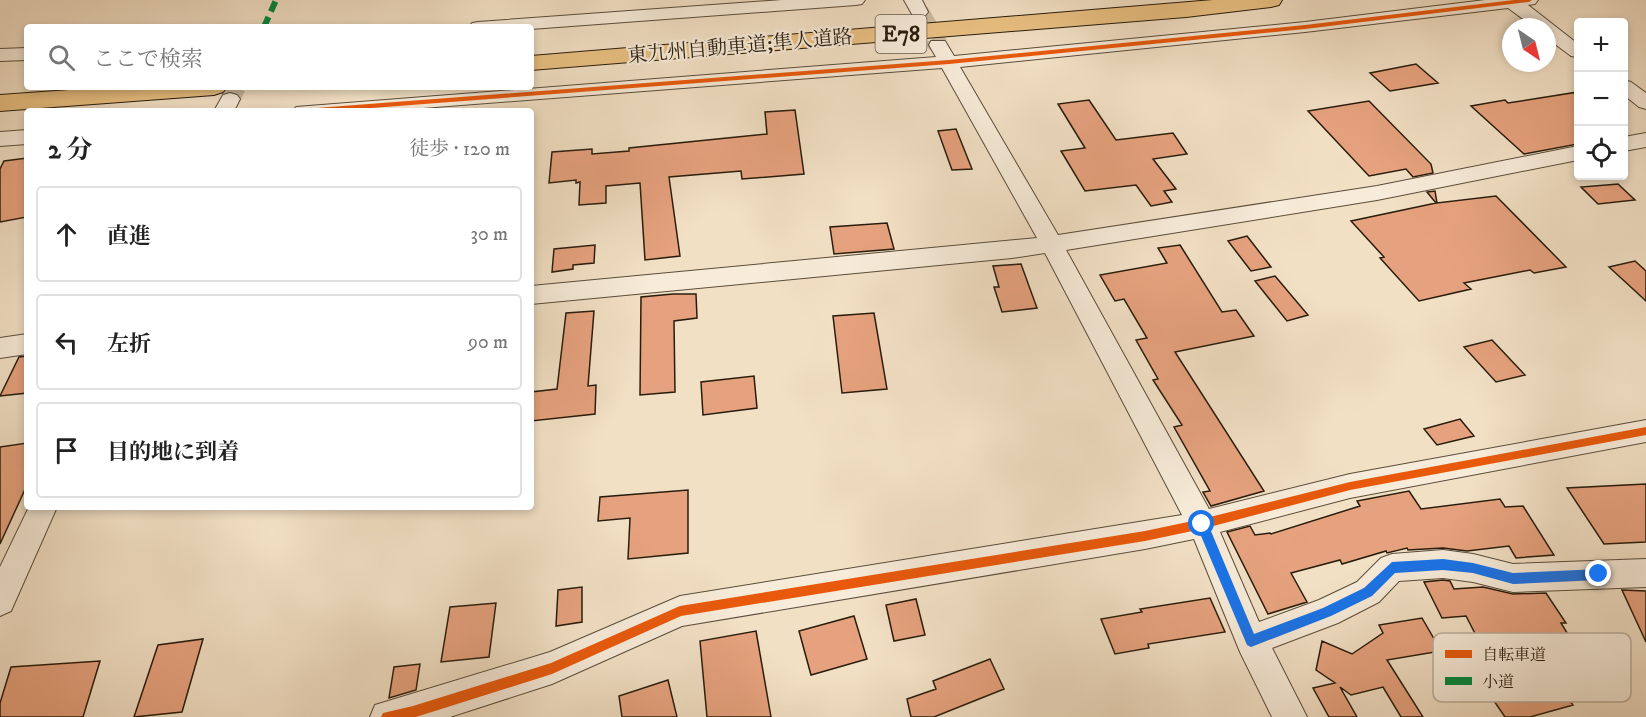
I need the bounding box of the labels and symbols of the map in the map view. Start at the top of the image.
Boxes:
road number: E78 [876,15,926,53]
north arrow [1502,18,1556,72]
street label: 東九州自動車道;隼人道路 [626,25,854,69]
route start [1188,510,1214,536]
route end [1585,560,1611,586]
legend [1433,633,1631,702]
text: 自転車道 [1482,645,1546,665]
text: 小道 [1482,672,1514,692]

